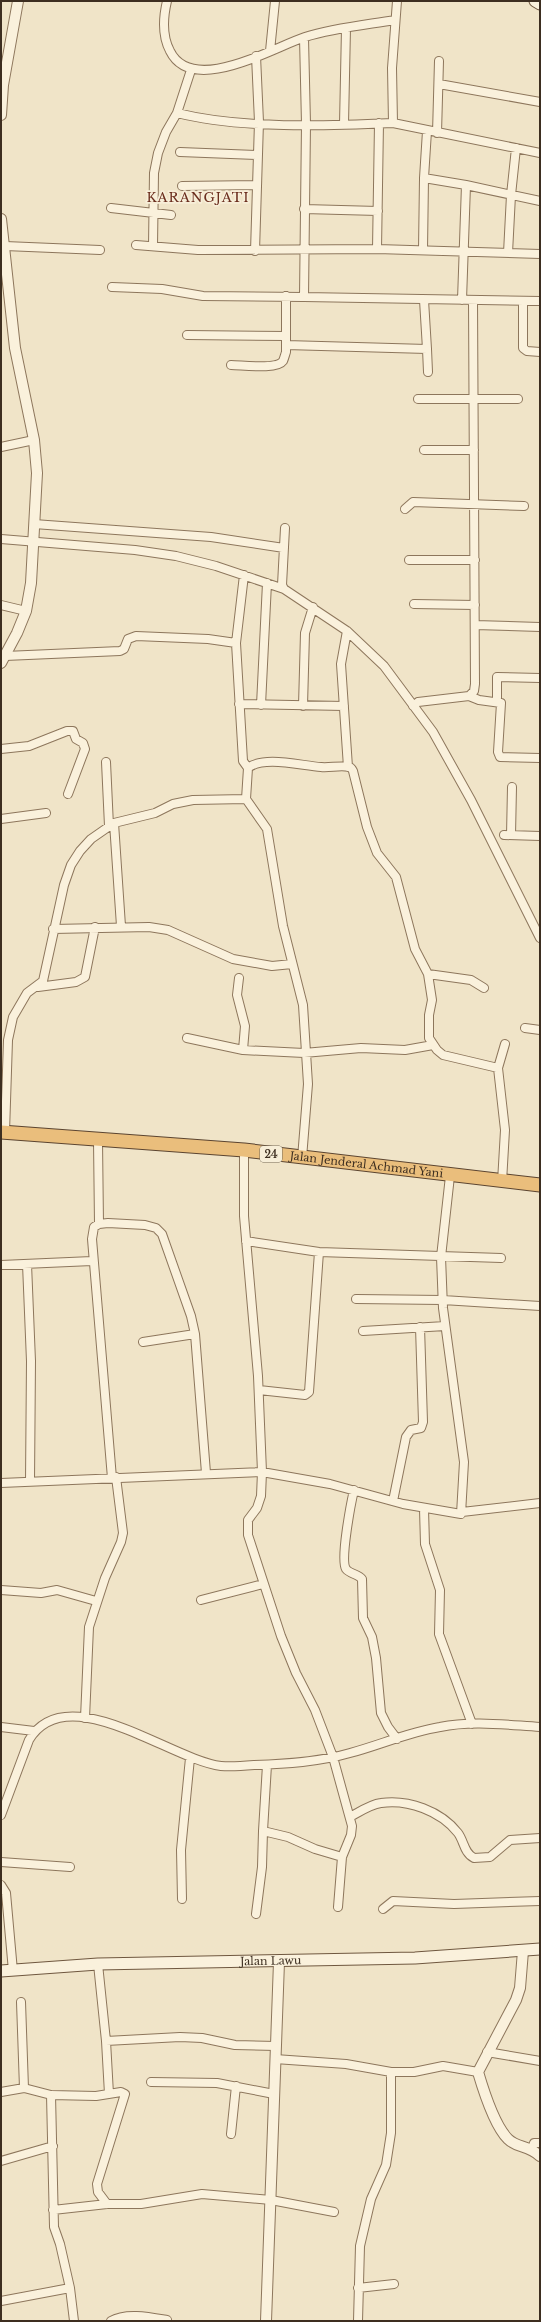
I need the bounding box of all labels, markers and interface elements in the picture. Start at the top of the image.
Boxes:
district label: KARANGJATI [146,189,250,206]
road number: 24 [260,1146,282,1162]
street label: Jalan Jenderal Achmad Yani [287,1148,444,1181]
street label: Jalan Lawu [238,1953,302,1968]

